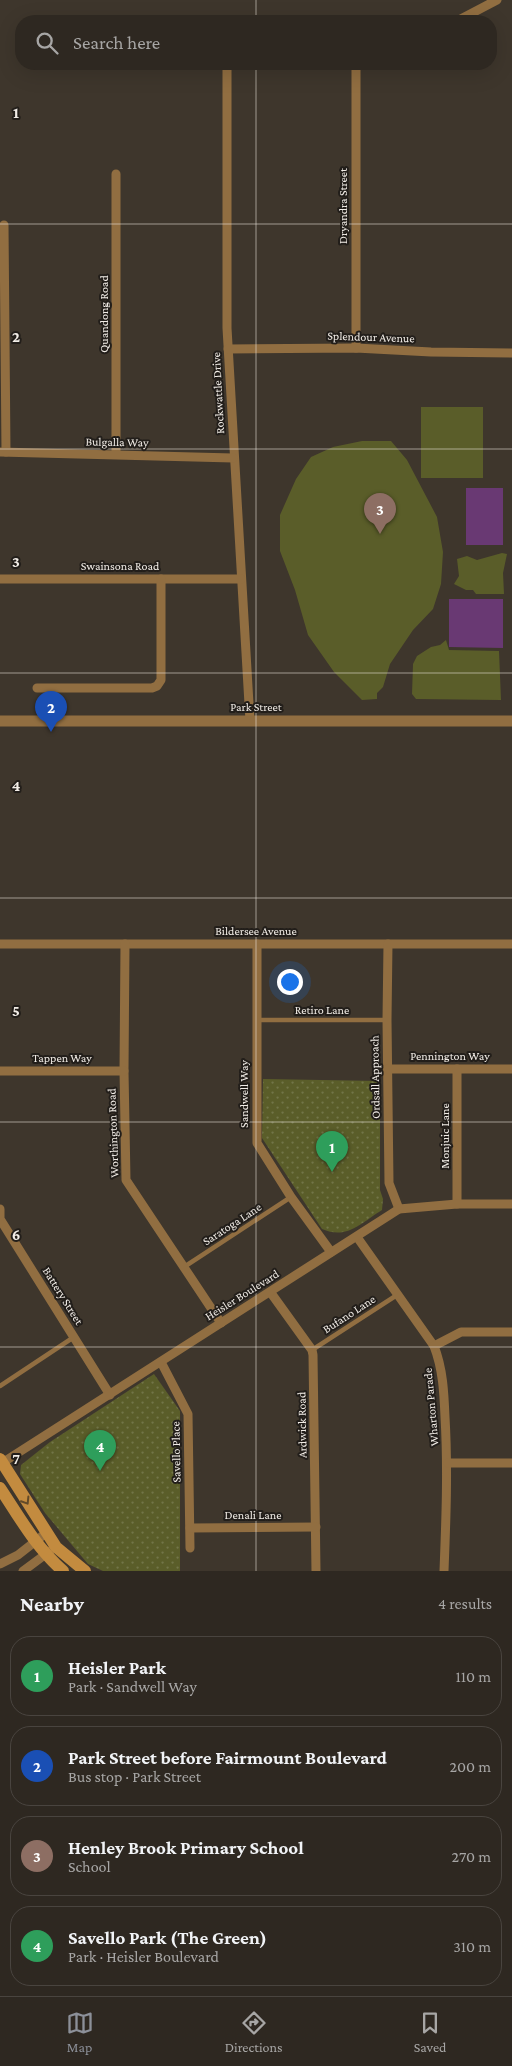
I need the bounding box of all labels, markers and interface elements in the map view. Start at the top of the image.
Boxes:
search box [15,15,497,70]
icon: search [33,29,61,57]
text: Search here [73,32,160,53]
text: 1 [13,104,19,121]
street label: Dryandra Street [336,167,350,244]
street label: Quandong Road [97,275,111,353]
text: 2 [12,328,20,345]
street label: Splendour Avenue [327,328,415,346]
street label: Rockwattle Drive [209,352,227,434]
street label: Bulgalla Way [85,434,149,450]
pin: 3 [364,493,396,534]
text: 3 [12,553,20,570]
street label: Swainsona Road [81,559,160,573]
pin: 2 [35,691,67,732]
street label: Park Street [230,700,283,714]
text: 4 [12,777,21,794]
street label: Bildersee Avenue [215,924,297,938]
your location [277,969,303,995]
text: 5 [12,1002,20,1019]
street label: Retiro Lane [295,1003,349,1017]
street label: Ordsall Approach [367,1035,383,1119]
street label: Pennington Way [410,1049,490,1063]
street label: Tappen Way [32,1051,92,1065]
street label: Sandwell Way [237,1060,251,1128]
street label: Worthington Road [104,1087,122,1178]
street label: Monjuic Lane [438,1103,452,1169]
pin: 1 [316,1131,348,1172]
street label: Saratoga Lane [200,1200,264,1248]
text: 6 [12,1226,20,1243]
street label: Battery Street [40,1265,87,1328]
street label: Heisler Boulevard [202,1266,282,1323]
street label: Bufano Lane [320,1292,378,1336]
street label: Wharton Parade [421,1367,441,1447]
street label: Ardwick Road [294,1391,310,1458]
street label: Savello Place [168,1421,184,1483]
pin: 4 [84,1430,116,1471]
text: 7 [12,1450,20,1467]
one-way arrow [19,1495,29,1504]
street label: Denali Lane [224,1508,282,1522]
text: Nearby [20,1592,84,1616]
text: 4 results [438,1595,492,1612]
text: Heisler Park [68,1657,166,1678]
text: 1 [34,1668,40,1685]
text: 110 m [455,1668,491,1685]
text: Park · Sandwell Way [68,1678,197,1695]
text: Park Street before Fairmount Boulevard [68,1747,387,1768]
text: 2 [33,1758,41,1775]
text: 200 m [449,1758,491,1775]
text: Bus stop · Park Street [68,1768,201,1785]
text: Henley Brook Primary School [68,1837,304,1858]
text: 3 [33,1848,41,1865]
text: 270 m [452,1848,491,1865]
text: School [68,1858,111,1875]
text: Savello Park (The Green) [68,1927,267,1948]
text: 4 [33,1938,41,1955]
text: 310 m [453,1938,491,1955]
text: Park · Heisler Boulevard [68,1948,219,1965]
tab: Map [66,2009,94,2055]
tab: Directions [225,2009,283,2055]
tab: Saved [414,2009,446,2055]

